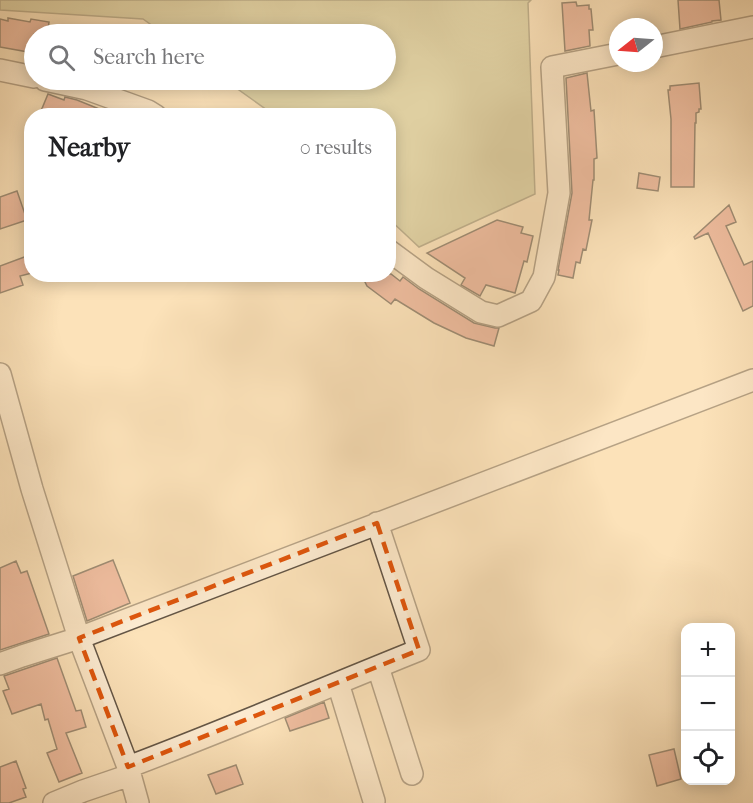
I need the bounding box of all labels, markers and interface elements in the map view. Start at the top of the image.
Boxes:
north arrow [609,18,663,72]
search box [24,24,396,90]
icon: search [45,41,78,74]
text: Search here [93,44,205,70]
text: Nearby [48,132,130,163]
text: 0 results [300,136,372,159]
map controls [681,623,735,785]
button: + [681,623,735,677]
button: − [681,677,735,731]
button: locate [681,731,735,785]

